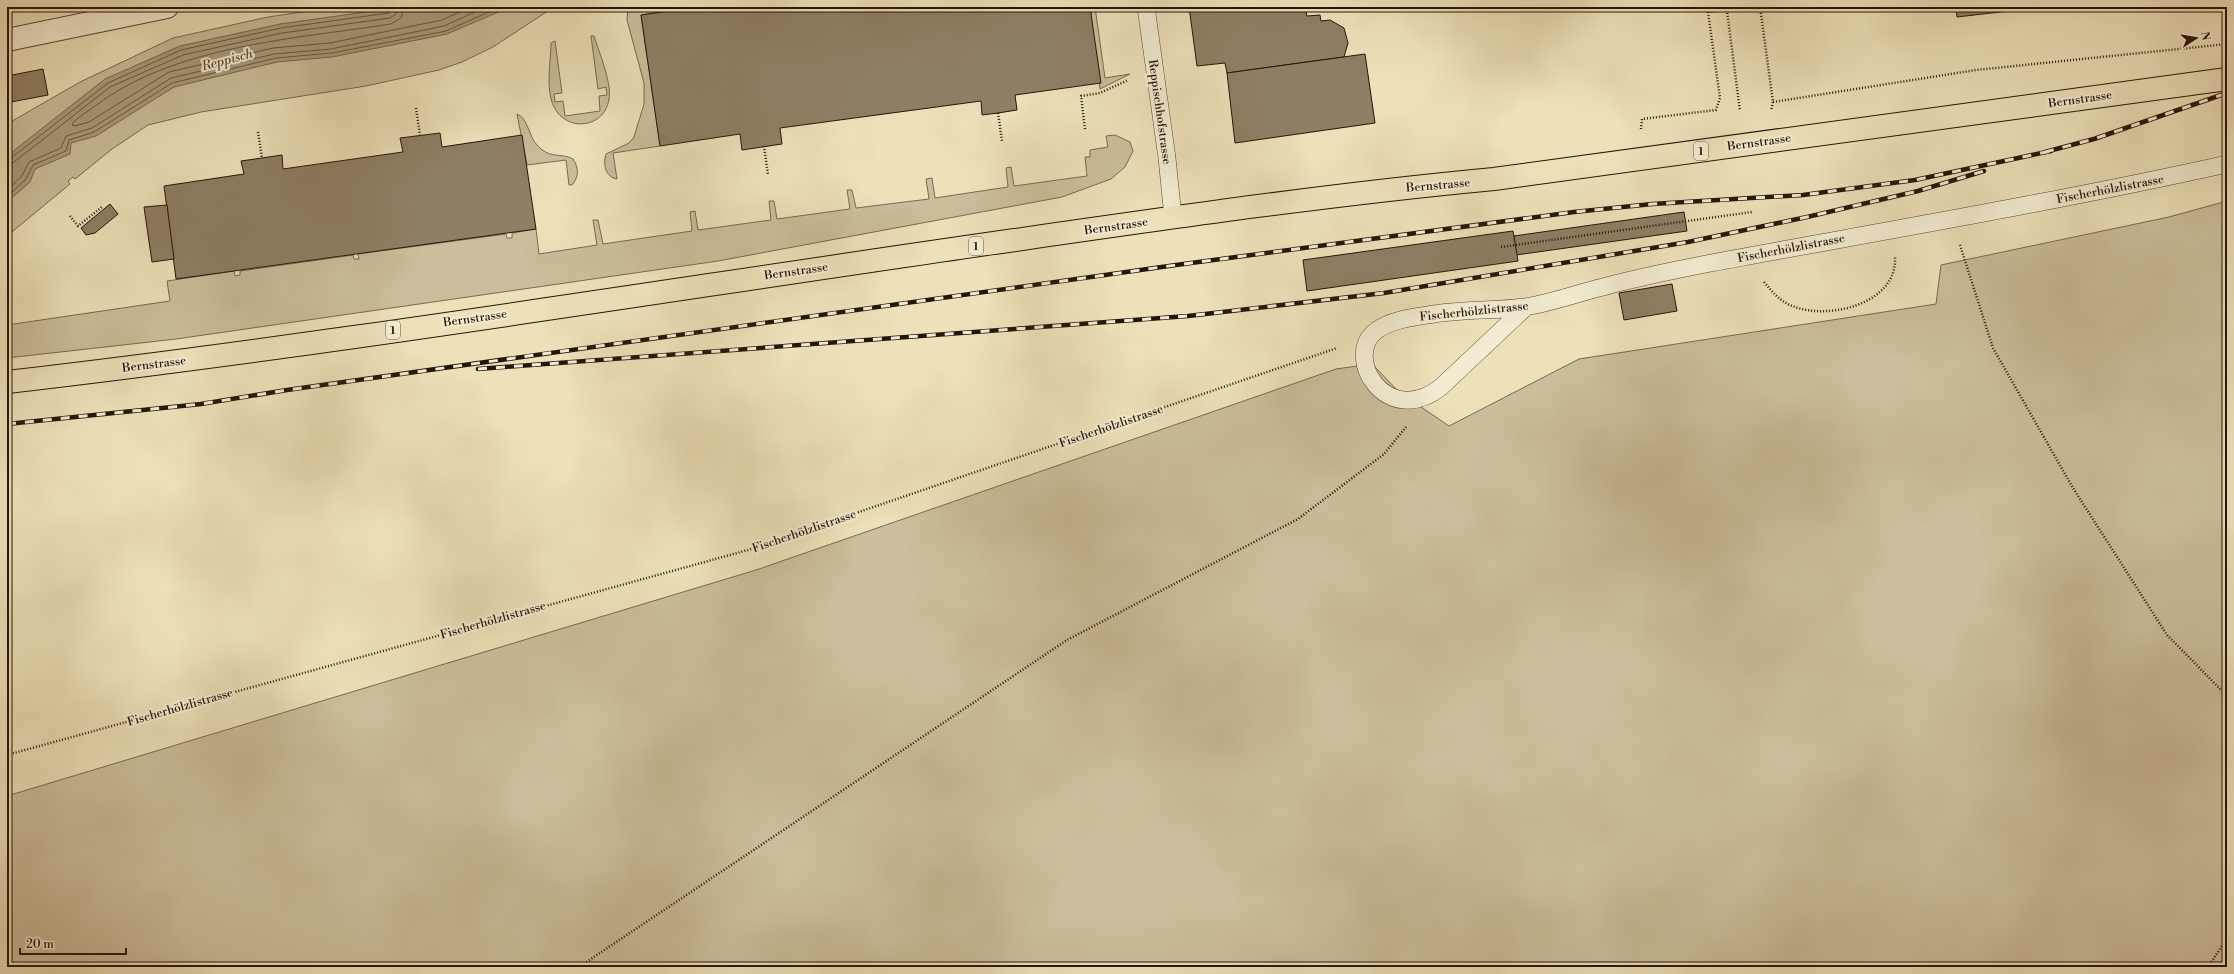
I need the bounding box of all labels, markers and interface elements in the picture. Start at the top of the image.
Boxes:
north arrow [2176,18,2216,58]
text: N [2197,30,2213,42]
water label: Reppisch [199,45,255,75]
street label: Reppischhofstrasse [1145,59,1174,166]
street label: Bernstrasse [2046,88,2113,112]
street label: Bernstrasse [1725,131,1792,155]
road number: 1 [1694,142,1708,160]
street label: Fischerhölzlistrasse [2055,172,2165,207]
street label: Bernstrasse [1404,175,1471,196]
street label: Bernstrasse [1082,215,1149,239]
street label: Fischerhölzlistrasse [1736,231,1846,266]
road number: 1 [969,237,983,255]
street label: Bernstrasse [762,260,829,284]
street label: Fischerhölzlistrasse [1419,298,1529,325]
street label: Bernstrasse [441,307,508,331]
road number: 1 [386,321,400,339]
street label: Bernstrasse [120,353,187,376]
street label: Fischerhölzlistrasse [1057,402,1165,451]
street label: Fischerhölzlistrasse [750,507,858,556]
street label: Fischerhölzlistrasse [439,598,548,643]
street label: Fischerhölzlistrasse [126,685,235,730]
scale bar [20,930,126,956]
text: 20 m [26,937,54,952]

